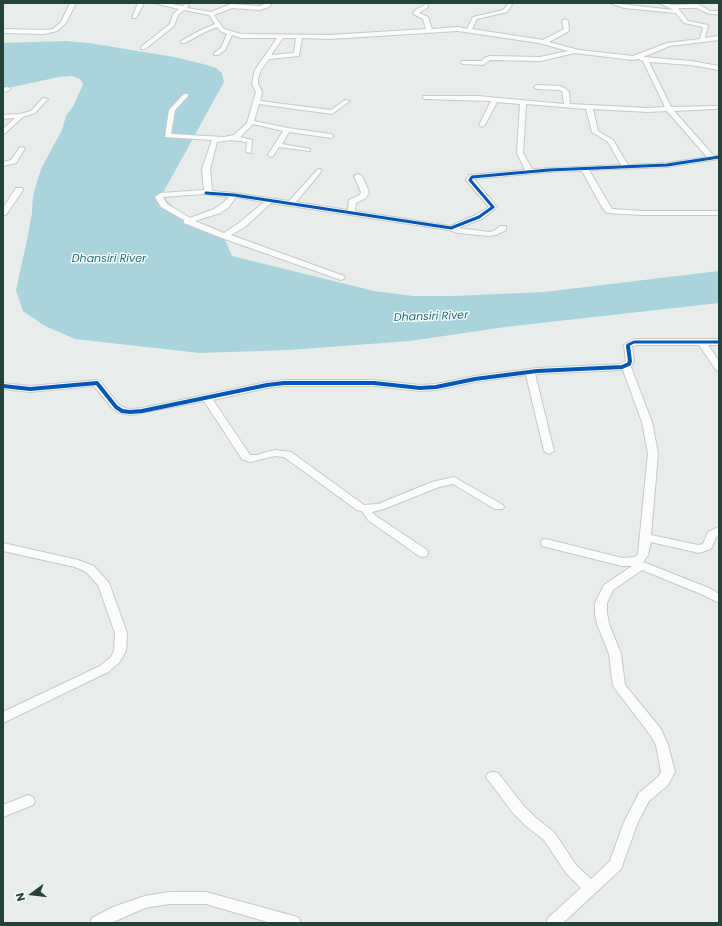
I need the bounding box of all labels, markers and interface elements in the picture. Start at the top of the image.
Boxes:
water label: Dhansiri River [72,252,146,266]
water label: Dhansiri River [394,309,468,325]
north arrow [12,874,52,914]
text: N [12,891,29,903]

